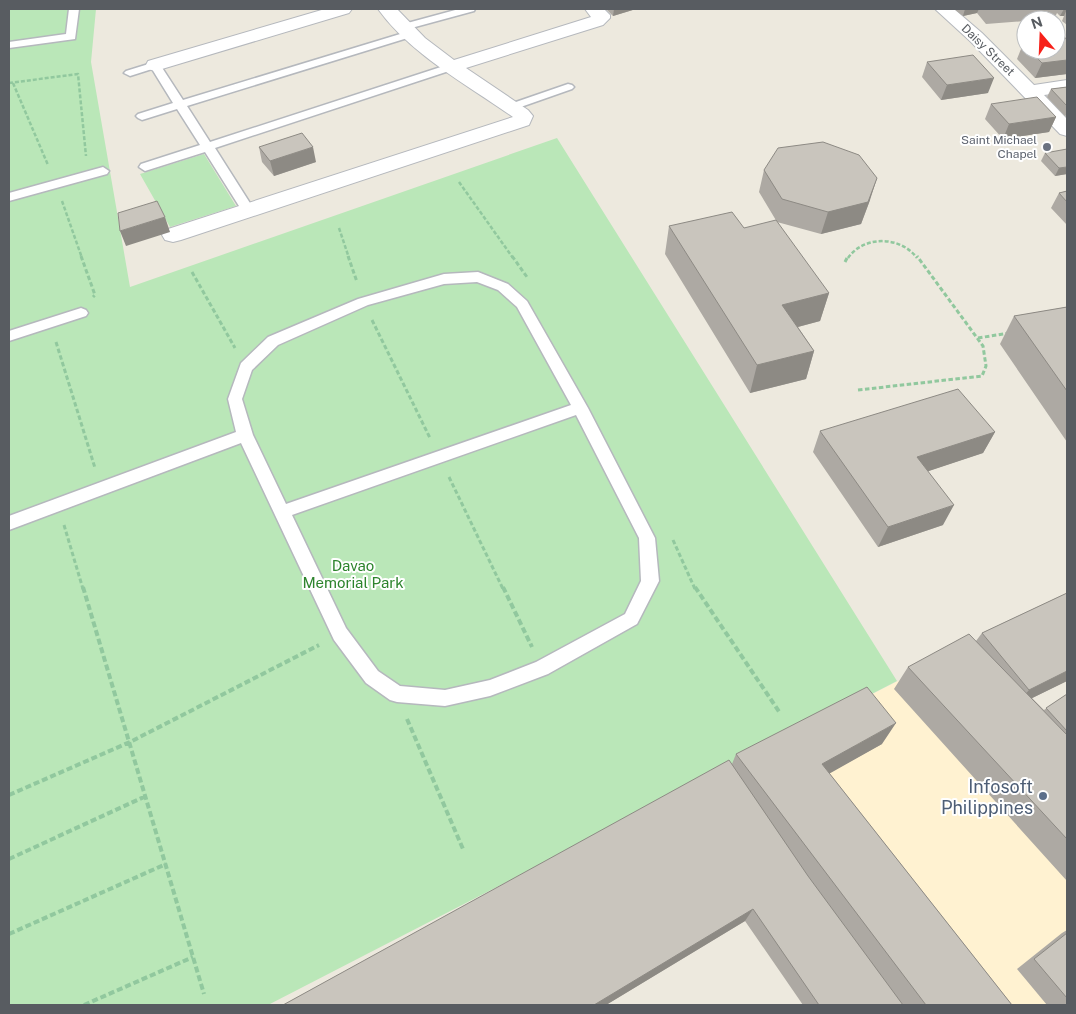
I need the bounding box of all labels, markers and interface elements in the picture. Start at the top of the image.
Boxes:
north arrow [1016,10,1066,60]
text: N [1029,13,1045,32]
street label: Daisy Street [959,21,1018,79]
place label: Saint Michael Chapel [961,133,1037,161]
marker: Saint Michael Chapel [1041,141,1053,153]
park label: Davao Memorial Park [302,557,404,591]
place label: Infosoft Philippines [941,776,1033,818]
marker: Infosoft Philippines [1037,790,1049,802]

